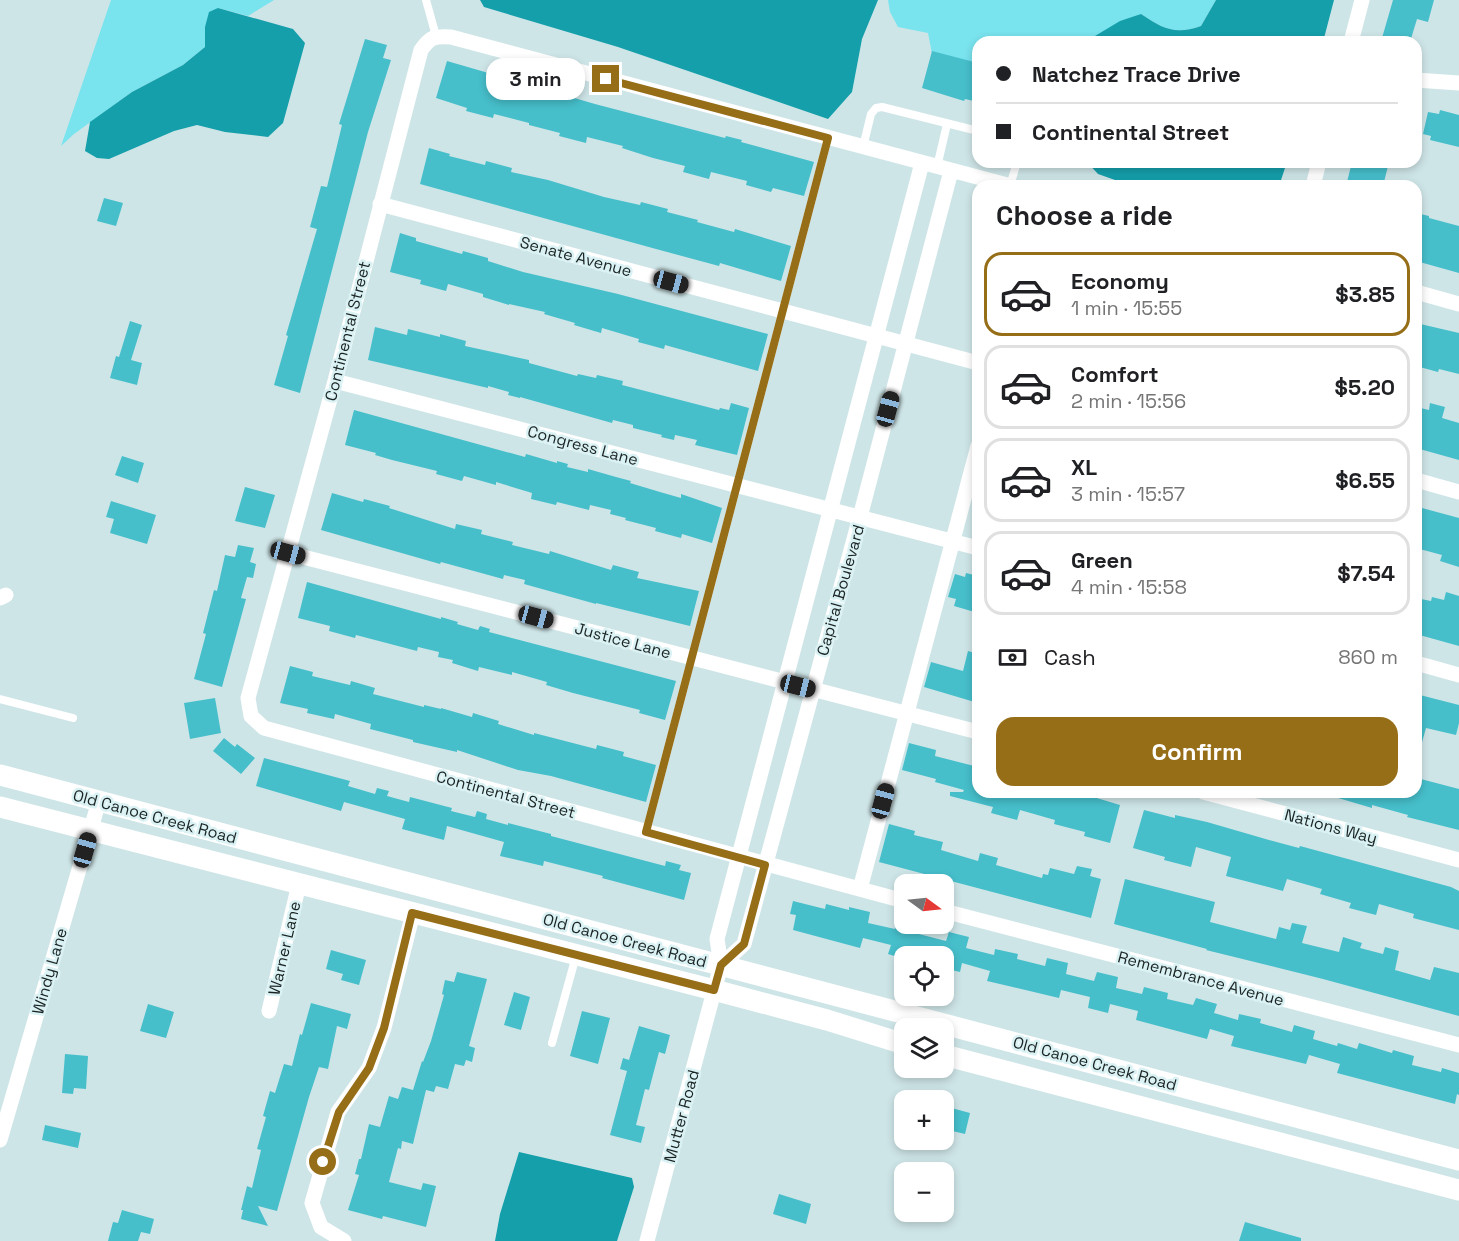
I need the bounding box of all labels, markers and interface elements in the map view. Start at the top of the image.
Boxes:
callout: 3 min [486,58,585,100]
text: Natchez Trace Drive [1032,60,1241,88]
route end [592,65,619,92]
text: 3 min [510,66,561,92]
text: Continental Street [1032,118,1229,146]
text: Choose a ride [996,198,1173,233]
street label: Senate Avenue [518,231,634,281]
street label: Continental Street [320,259,375,403]
icon: car [999,267,1053,321]
text: Economy [1071,267,1169,295]
car [651,269,691,295]
text: $3.85 [1335,280,1395,308]
text: 1 min · 15:55 [1071,295,1182,321]
icon: car [999,360,1053,414]
text: Comfort [1071,360,1159,388]
text: $5.20 [1335,373,1395,401]
text: 2 min · 15:56 [1071,388,1186,414]
car [875,389,901,429]
street label: Congress Lane [525,421,640,470]
icon: car [999,453,1053,507]
text: XL [1071,453,1097,481]
text: $6.55 [1335,466,1395,494]
text: 3 min · 15:57 [1071,481,1185,507]
street label: Capital Boulevard [812,522,869,658]
car [268,540,308,566]
icon: car [999,546,1053,600]
text: Green [1071,546,1133,574]
text: $7.54 [1337,559,1395,587]
text: 4 min · 15:58 [1071,574,1187,600]
car [516,604,556,630]
street label: Justice Lane [572,618,673,663]
icon: cash [996,641,1029,674]
text: Cash [1044,643,1096,671]
text: 860 m [1338,644,1398,670]
car [778,673,818,699]
button: Confirm [996,717,1398,786]
street label: Continental Street [434,766,578,823]
car [870,781,896,821]
street label: Old Canoe Creek Road [71,785,239,848]
street label: Nations Way [1282,804,1380,849]
car [71,830,99,870]
north arrow [894,874,954,934]
map controls [894,874,954,1222]
street label: Warner Lane [263,899,305,997]
street label: Old Canoe Creek Road [541,909,709,972]
street label: Windy Lane [27,925,72,1017]
button: locate [894,946,954,1006]
street label: Remembrance Avenue [1116,946,1286,1011]
button: layers [894,1018,954,1078]
street label: Old Canoe Creek Road [1011,1032,1179,1095]
street label: Mutter Road [659,1068,704,1165]
button: + [894,1090,954,1150]
route start [309,1148,336,1175]
button: − [894,1162,954,1222]

